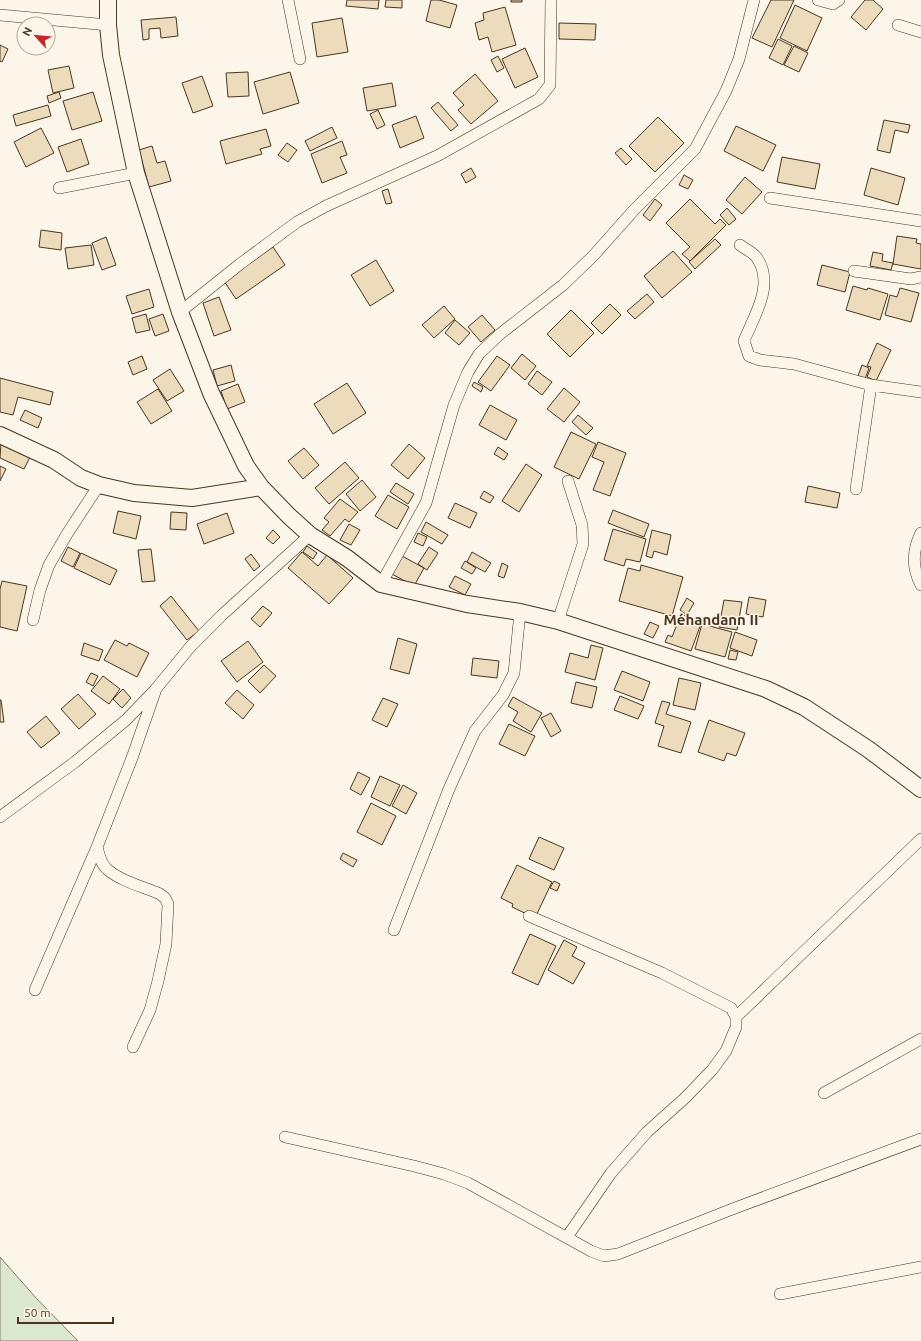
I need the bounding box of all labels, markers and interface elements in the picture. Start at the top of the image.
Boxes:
north arrow [16,16,56,56]
text: N [20,25,34,38]
district label: Méhandann II [664,611,758,628]
scale bar [18,1299,113,1325]
text: 50 m [24,1306,51,1319]

